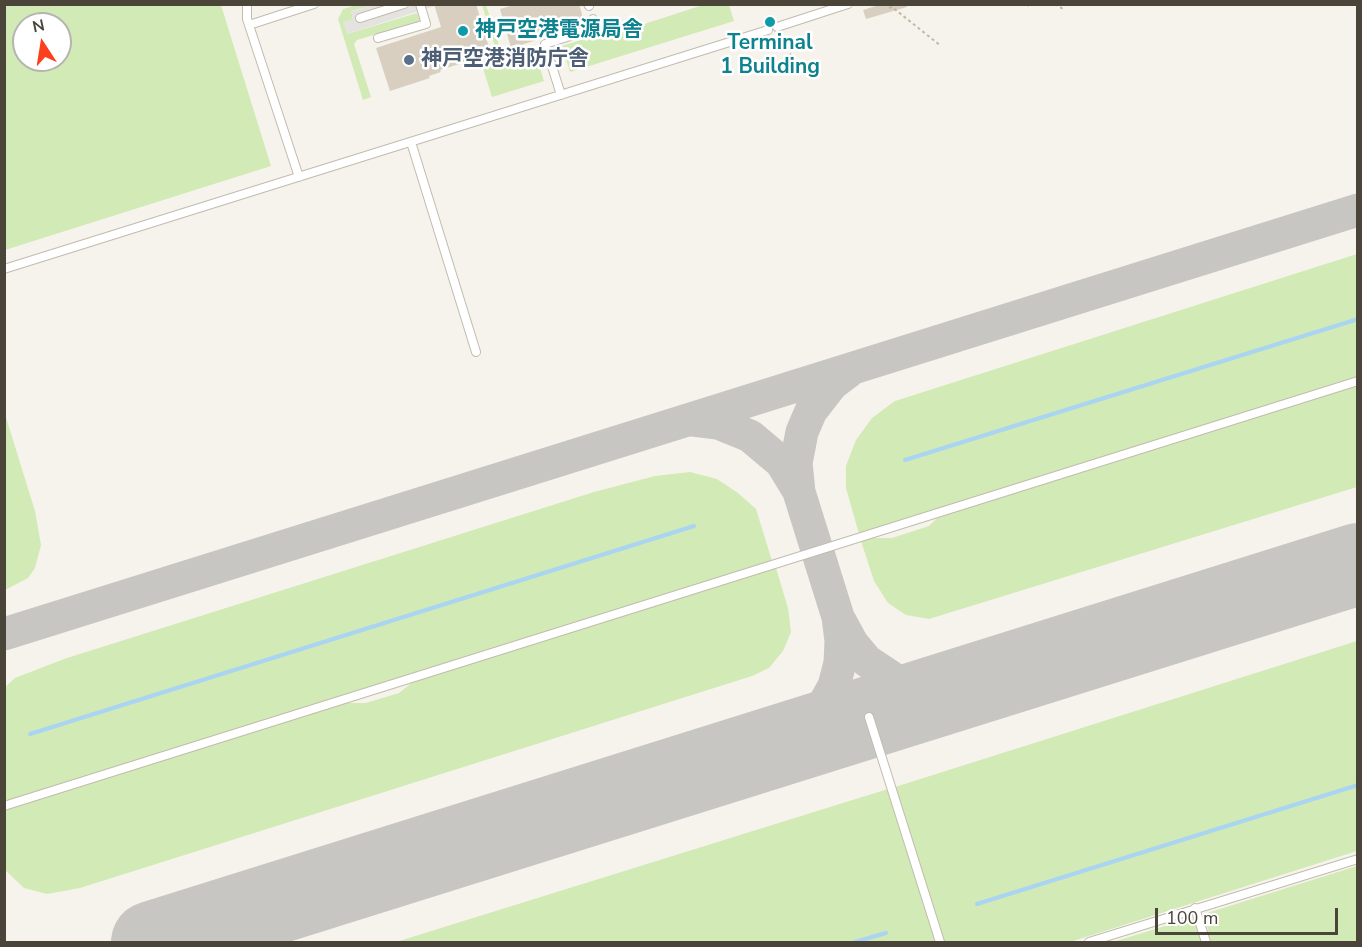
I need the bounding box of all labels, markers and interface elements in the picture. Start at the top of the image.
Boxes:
north arrow [12,12,72,72]
text: N [31,14,47,38]
marker: Terminal 1 Building [763,15,777,29]
place label: 神戸空港電源局舎 [475,18,643,44]
marker: 神戸空港電源局舎 [456,24,470,38]
place label: Terminal 1 Building [720,31,820,81]
place label: 神戸空港消防庁舎 [421,47,589,73]
marker: 神戸空港消防庁舎 [402,53,416,67]
scale bar [1158,896,1341,934]
text: 100 m [1166,906,1218,930]

